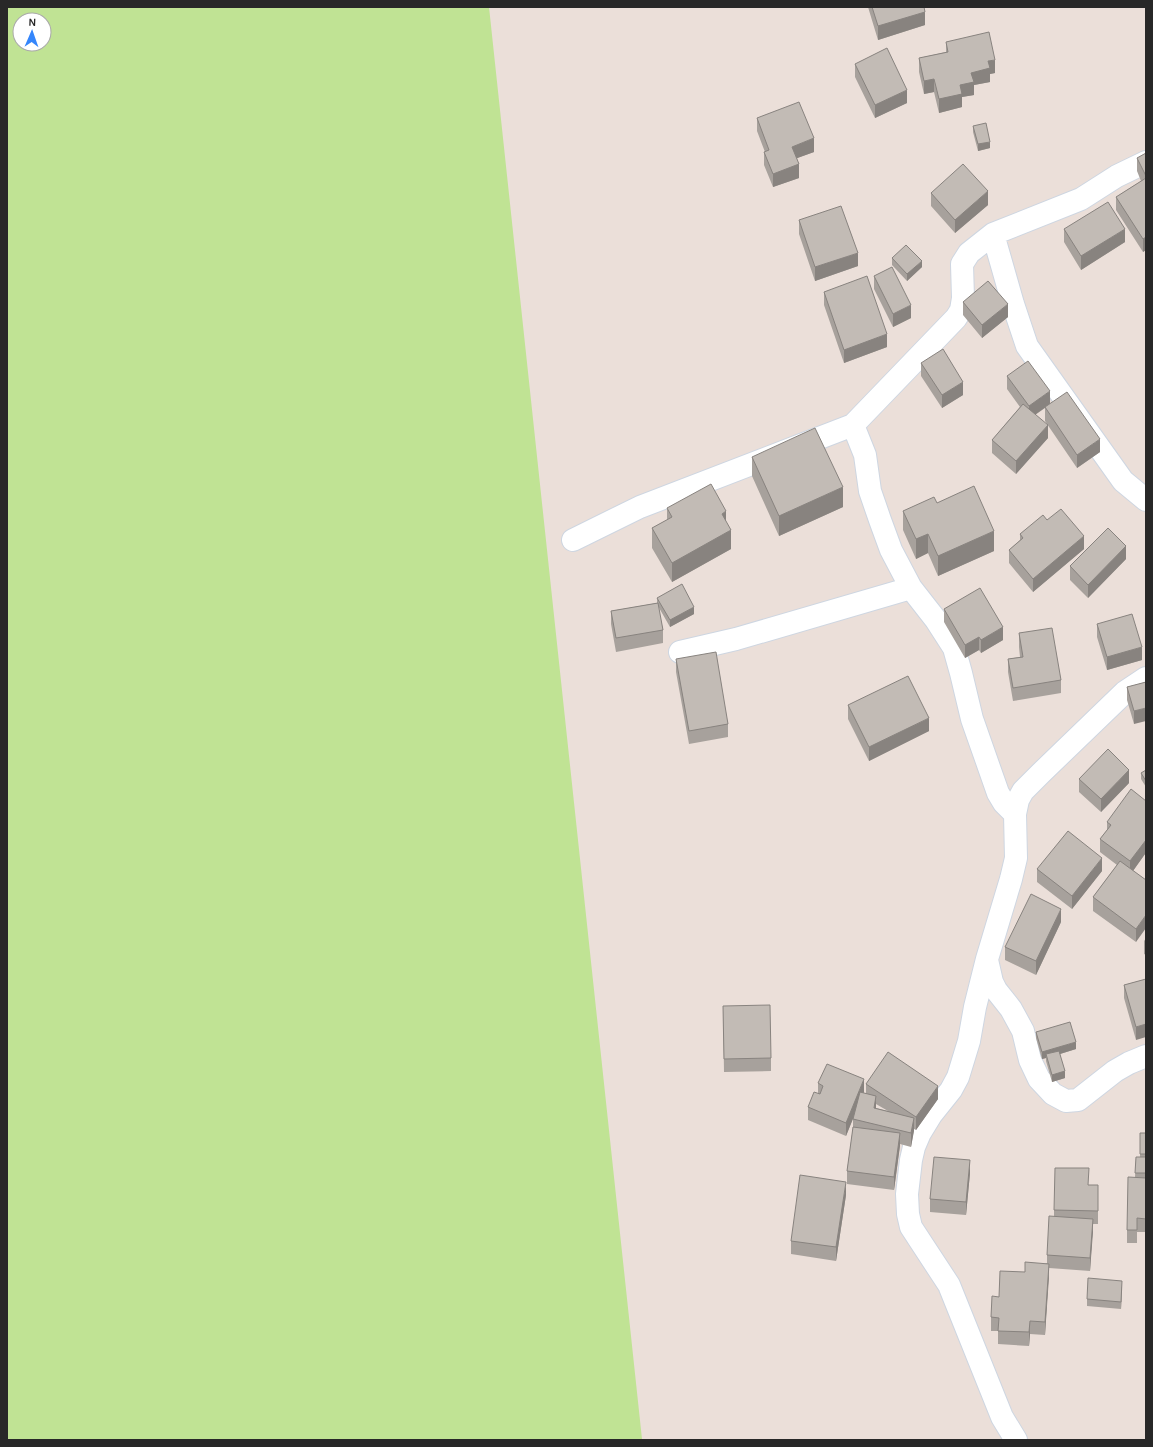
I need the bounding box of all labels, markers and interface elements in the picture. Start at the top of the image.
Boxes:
north arrow [12,12,52,52]
text: N [28,16,37,29]

